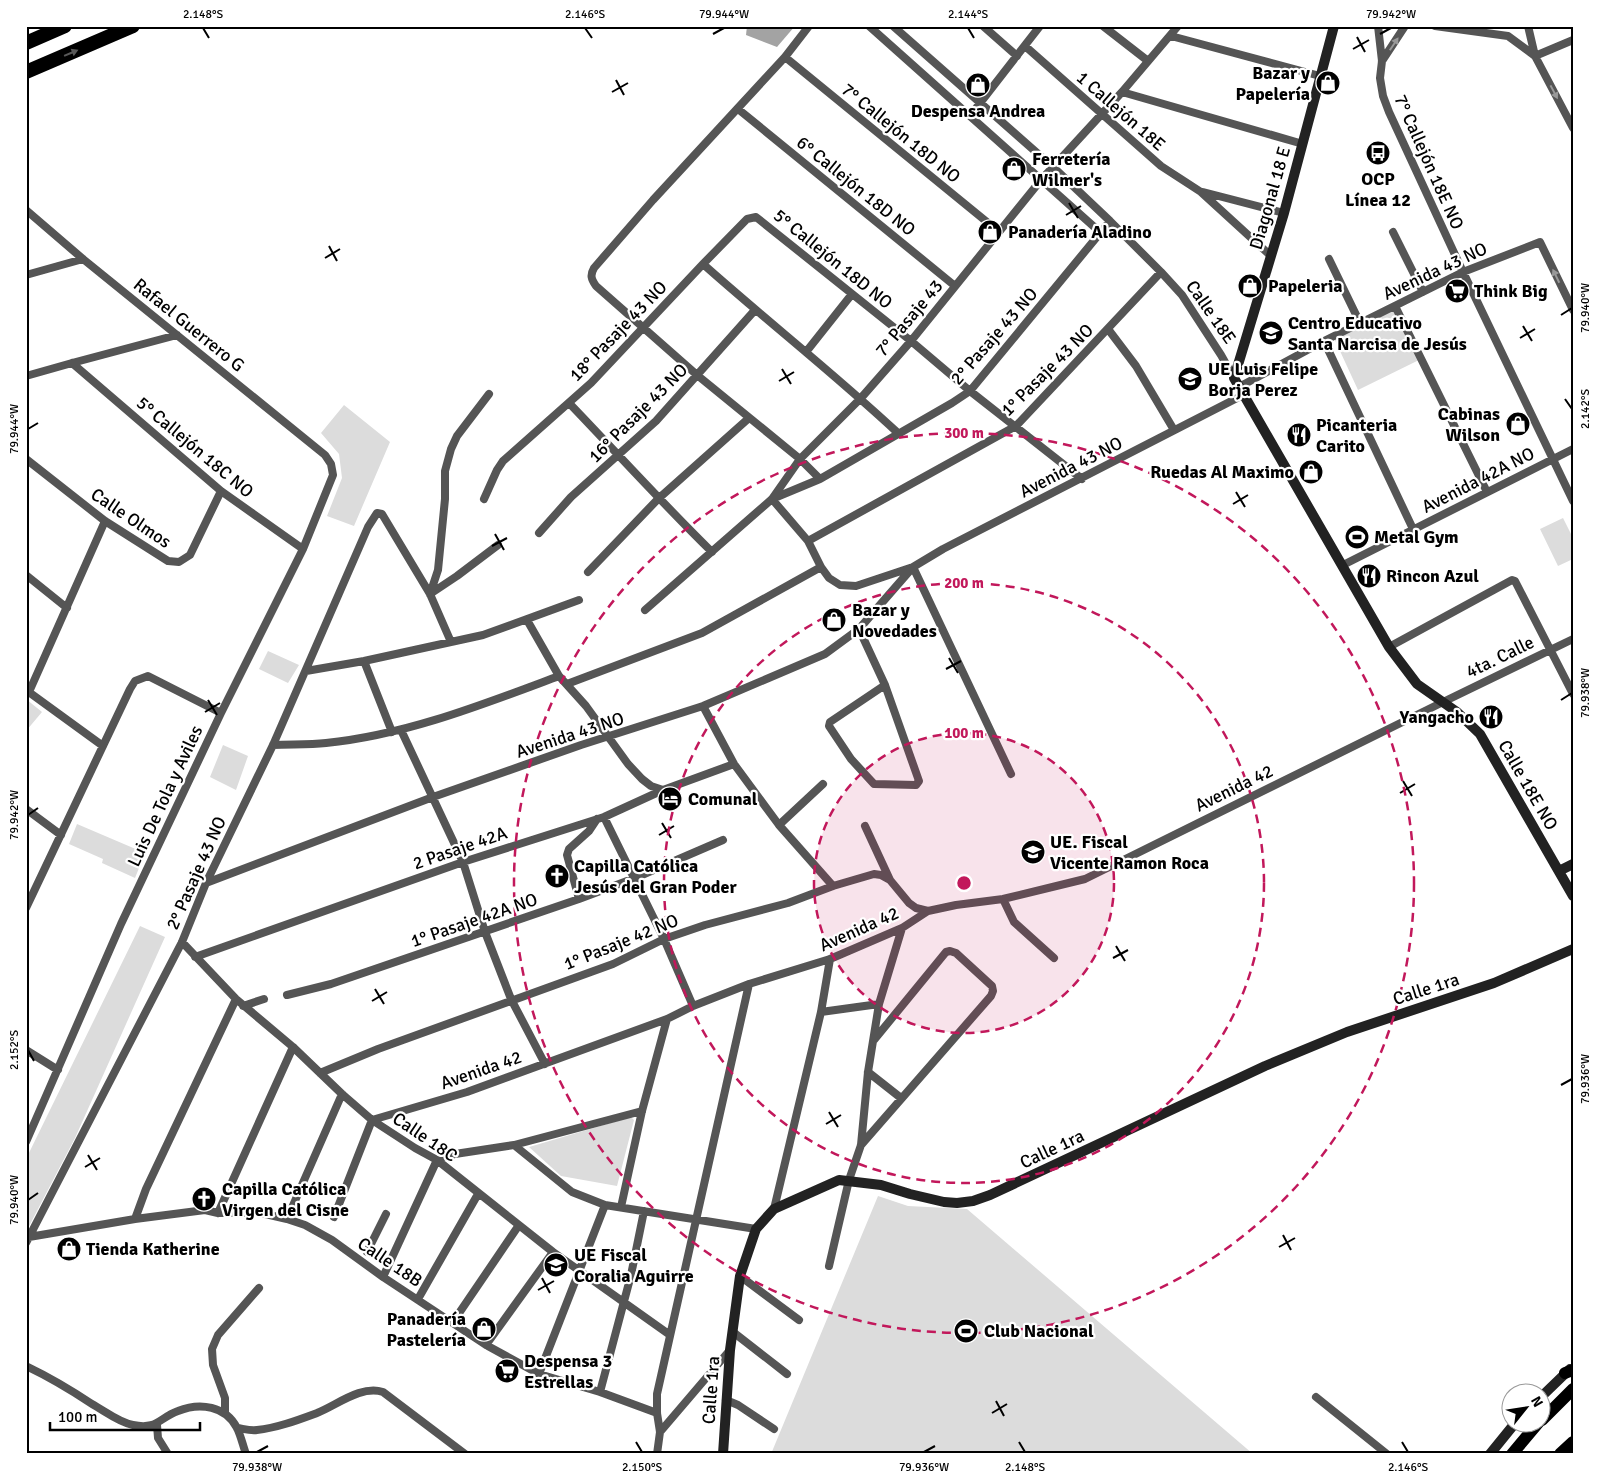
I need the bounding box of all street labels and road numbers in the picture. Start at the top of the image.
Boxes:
street label: 1 Callejón 18E [1072,66,1170,156]
street label: 7° Callejón 18D NO [837,78,965,188]
street label: 7° Callejón 18E NO [1389,91,1469,233]
street label: 6° Callejón 18D NO [792,131,920,241]
street label: Diagonal 18 E [1245,144,1295,252]
street label: 5° Callejón 18D NO [769,204,897,314]
street label: Avenida 43 NO [1379,237,1491,305]
street label: Rafael Guerrero G [129,273,249,377]
street label: 7° Pasaje 43 [870,275,948,361]
street label: 18° Pasaje 43 NO [564,276,672,386]
street label: Calle 18E [1181,276,1241,348]
street label: 2° Pasaje 43 NO [946,283,1042,389]
street label: 1° Pasaje 43 NO [996,319,1098,421]
street label: 16° Pasaje 43 NO [584,359,692,467]
street label: 5° Callejón 18C NO [132,392,258,502]
street label: Avenida 43 NO [1016,432,1126,502]
street label: Avenida 42A NO [1418,442,1538,518]
street label: Calle Olmos [87,483,175,553]
street label: 4ta. Calle [1462,631,1538,683]
street label: Avenida 43 NO [513,707,627,763]
street label: Luis De Tola y Aviles [123,722,207,870]
street label: Calle 18E NO [1493,736,1563,834]
street label: Avenida 42 [1191,760,1277,816]
street label: 2° Pasaje 43 NO [161,813,231,933]
street label: 2 Pasaje 42A [410,822,510,874]
street label: 1° Pasaje 42A NO [408,888,540,952]
street label: Avenida 42 [816,902,902,956]
street label: 1° Pasaje 42 NO [560,909,682,975]
street label: Calle 1ra [1390,968,1462,1010]
street label: Avenida 42 [437,1046,525,1094]
street label: Calle 18C [388,1107,462,1167]
street label: Calle 1ra [1016,1125,1088,1173]
street label: Calle 18B [353,1232,427,1292]
street label: Calle 1ra [698,1355,724,1425]

